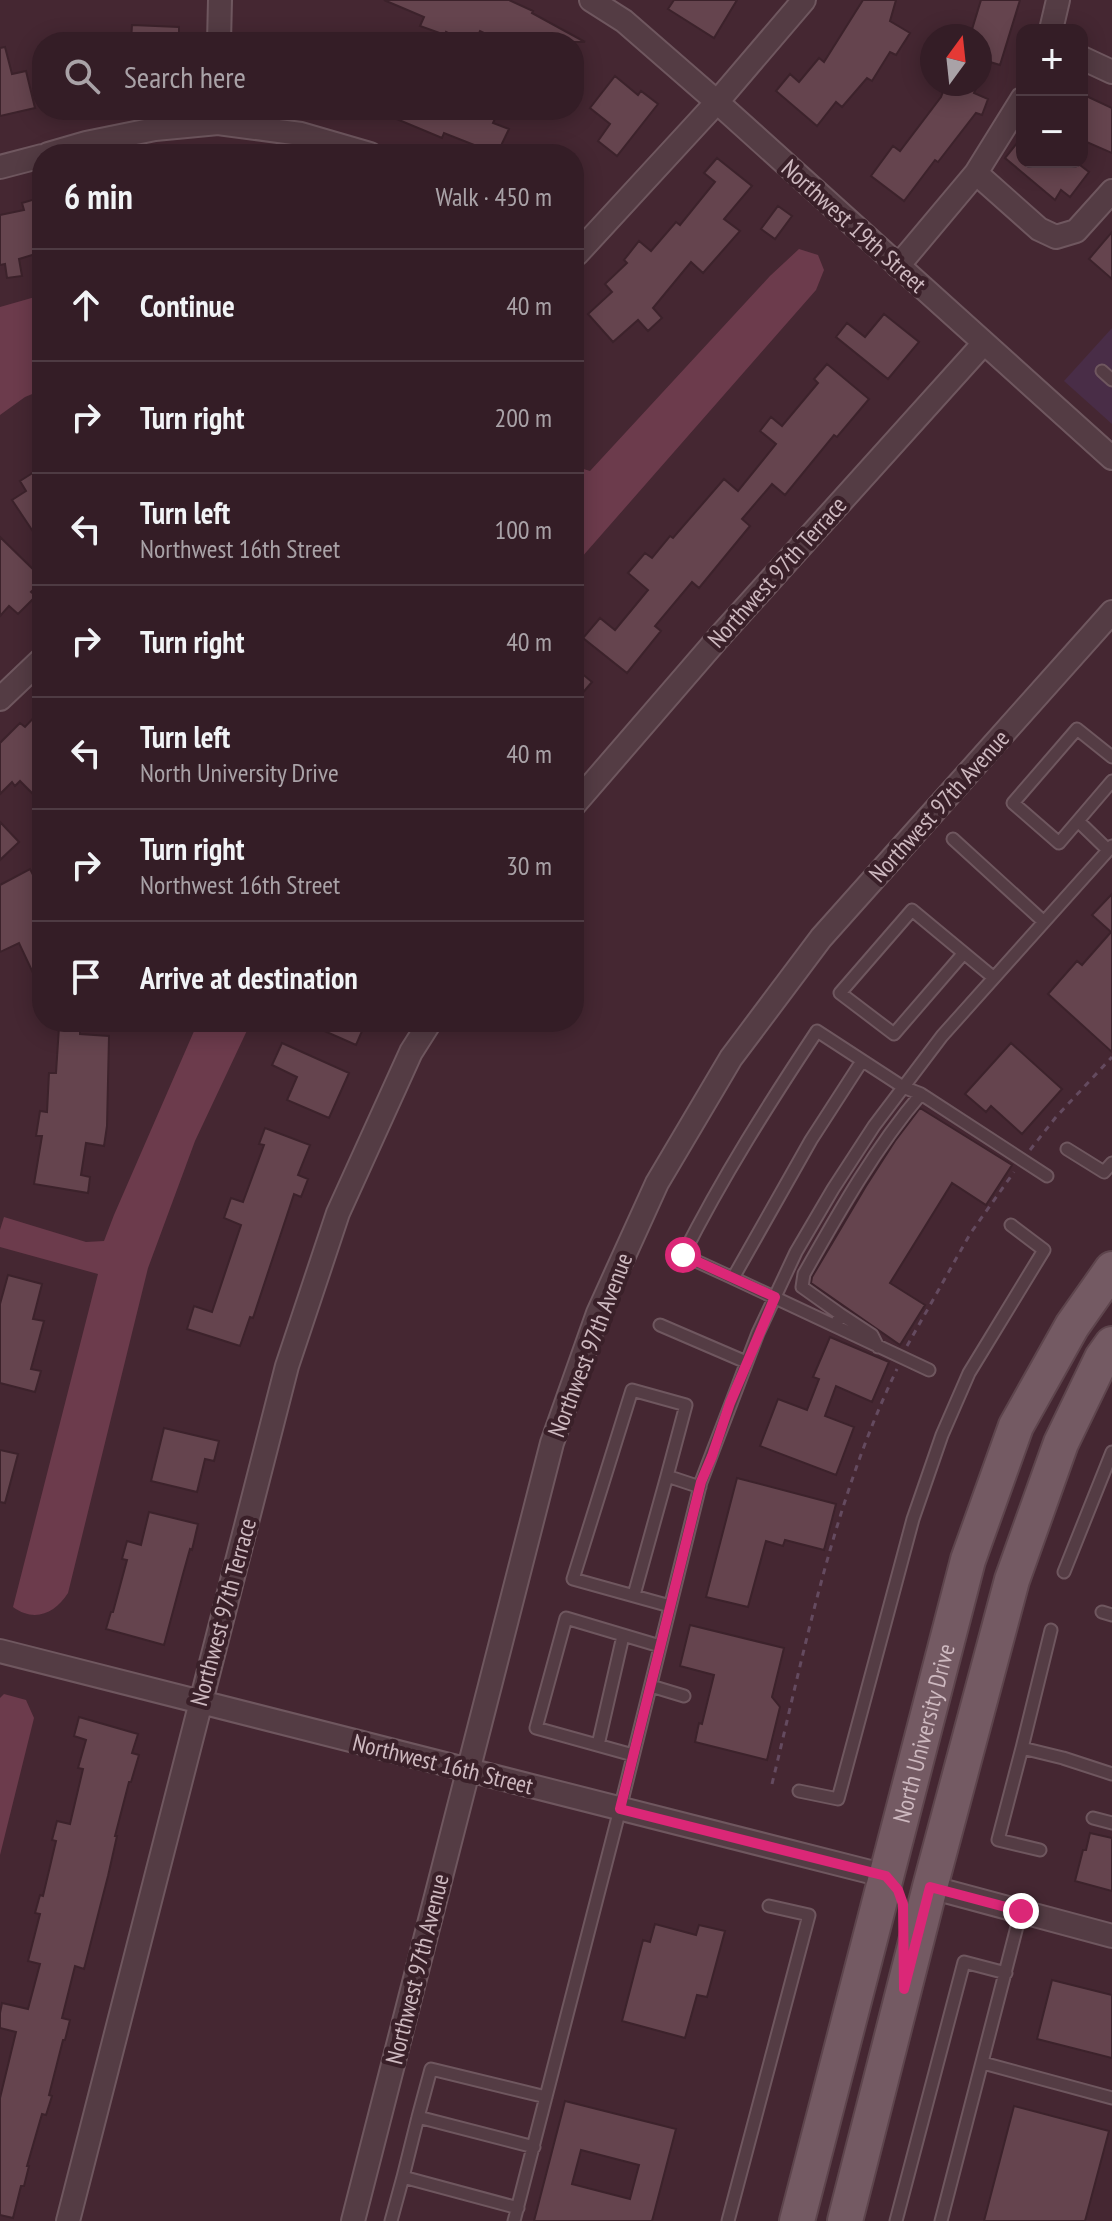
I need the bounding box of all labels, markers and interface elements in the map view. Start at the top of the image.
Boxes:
north arrow [920,24,992,96]
map controls [1016,24,1088,168]
button: + [1016,24,1088,96]
search box [32,32,584,120]
icon: search [60,54,104,98]
text: Search here [124,57,246,96]
button: − [1016,96,1088,168]
street label: Northwest 19th Street [775,153,933,300]
text: 6 min [64,174,133,218]
text: Walk · 450 m [435,180,552,213]
icon: ahead [64,283,108,327]
text: Continue [140,286,235,325]
text: 40 m [506,289,552,322]
icon: right [64,395,108,439]
text: Turn right [140,398,244,437]
text: 200 m [494,401,552,434]
street label: Northwest 97th Terrace [701,490,853,654]
text: Turn left [140,493,230,532]
icon: left [64,507,108,551]
text: 100 m [494,513,552,546]
text: Northwest 16th Street [140,532,340,565]
icon: right [64,619,108,663]
text: Turn right [140,622,244,661]
text: 40 m [506,625,552,658]
text: Turn left [140,717,230,756]
street label: Northwest 97th Avenue [862,723,1016,889]
icon: left [64,731,108,775]
text: 40 m [506,737,552,770]
text: North University Drive [140,756,339,789]
text: Turn right [140,829,244,868]
icon: right [64,843,108,887]
text: 30 m [506,849,552,882]
text: Northwest 16th Street [140,868,340,901]
icon: arrive [64,955,108,999]
text: Arrive at destination [140,958,358,997]
route start [665,1237,701,1273]
street label: Northwest 97th Avenue [541,1248,639,1442]
street label: Northwest 97th Terrace [183,1515,263,1709]
street label: North University Drive [885,1640,961,1826]
street label: Northwest 16th Street [350,1727,537,1801]
street label: Northwest 97th Avenue [378,1871,456,2067]
route end [1003,1893,1039,1929]

